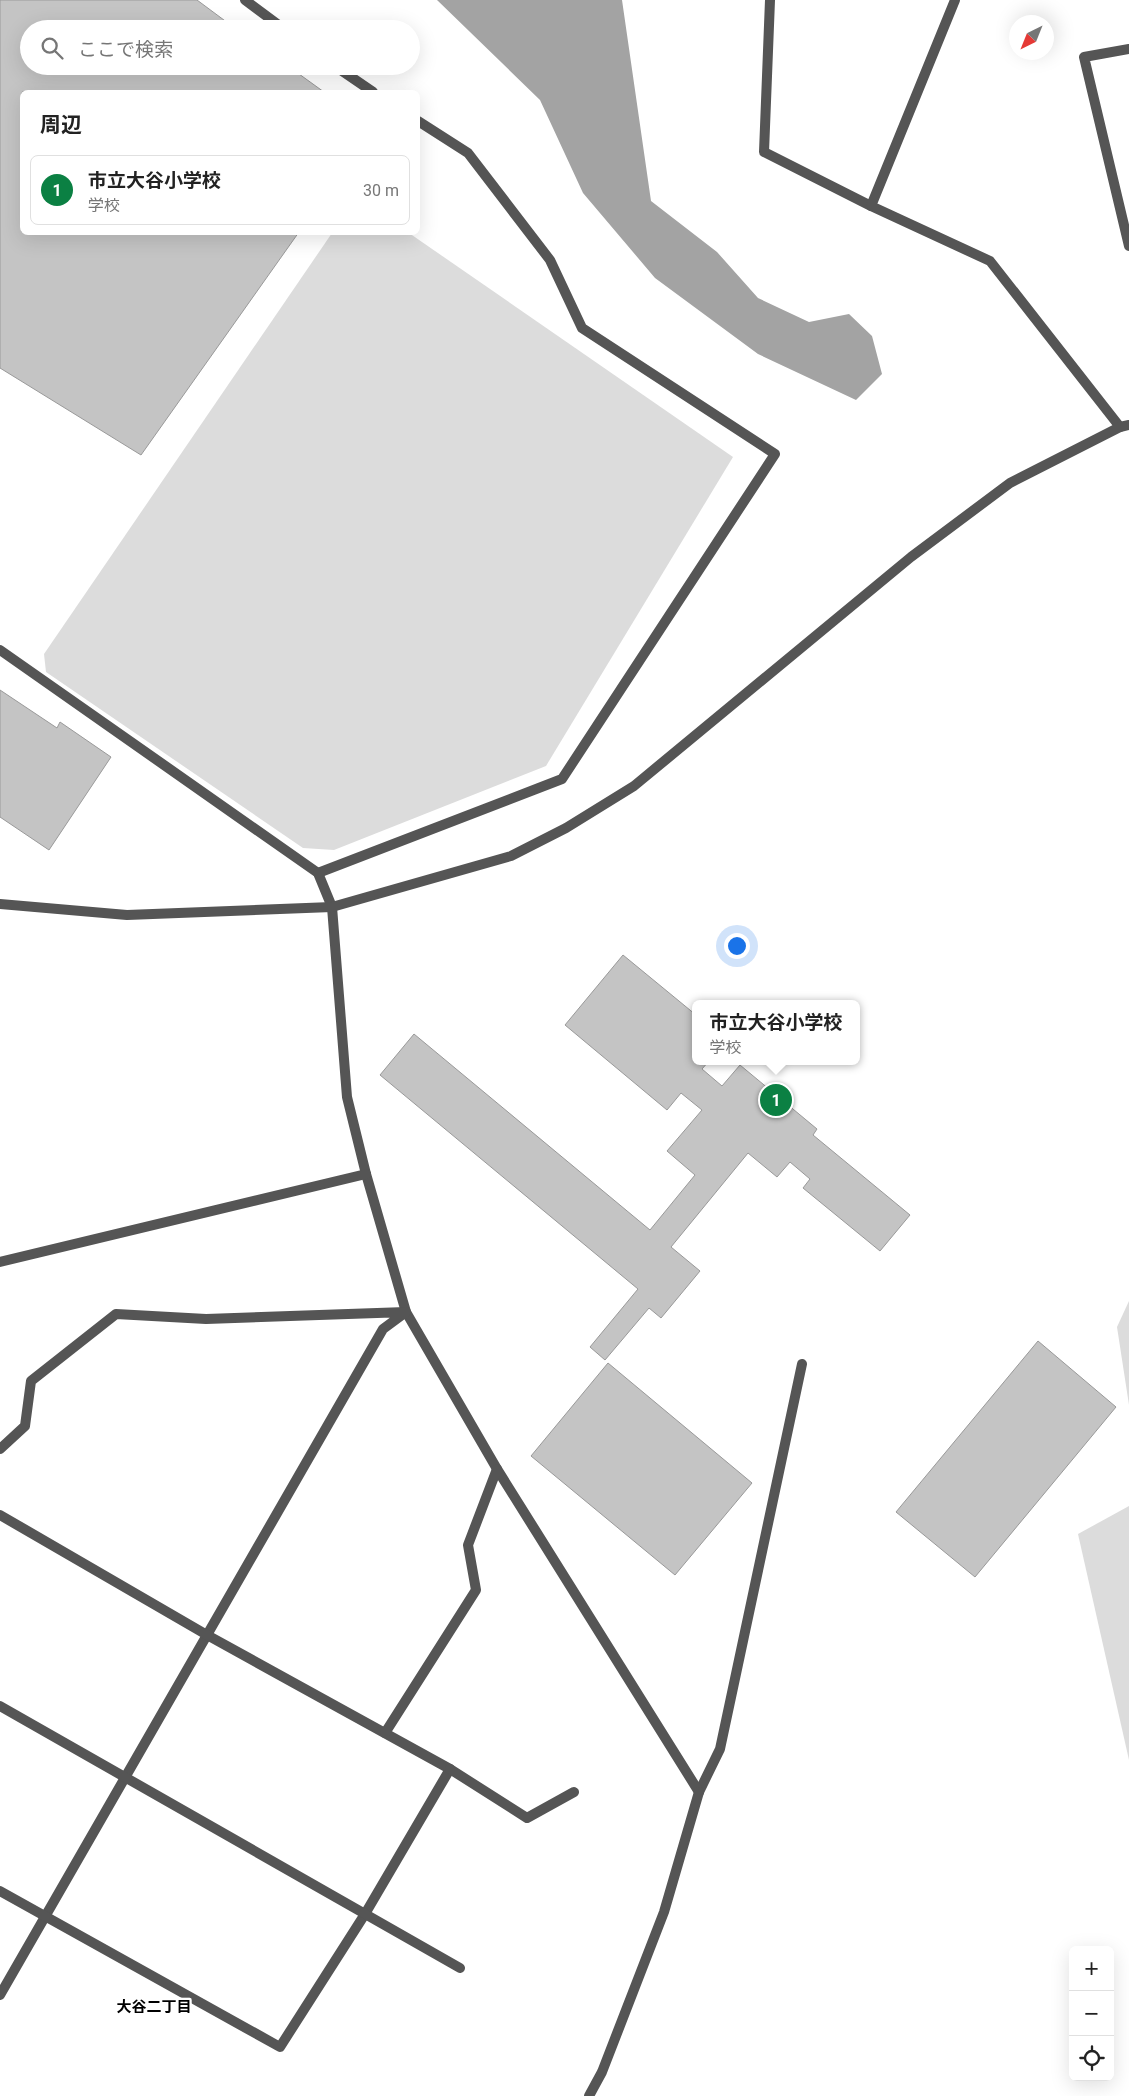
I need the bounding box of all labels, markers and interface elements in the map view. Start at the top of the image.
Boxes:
north arrow [1009,15,1054,60]
search box [20,20,420,75]
icon: search [38,34,66,62]
text: ここで検索 [78,38,173,61]
text: 周辺 [40,113,82,137]
text: 市立大谷小学校 [88,169,221,192]
text: 1 [52,181,62,200]
text: 30 m [363,181,399,200]
text: 学校 [88,196,120,215]
your location [724,933,750,959]
popup [692,1000,860,1065]
text: 市立大谷小学校 [709,1011,843,1034]
text: 学校 [709,1038,742,1057]
pin: 1 [760,1081,792,1119]
map controls [1069,1946,1114,2081]
button: + [1069,1946,1114,1991]
button: − [1069,1991,1114,2036]
district label: 大谷二丁目 [116,1998,192,2016]
button: locate [1069,2036,1114,2081]

